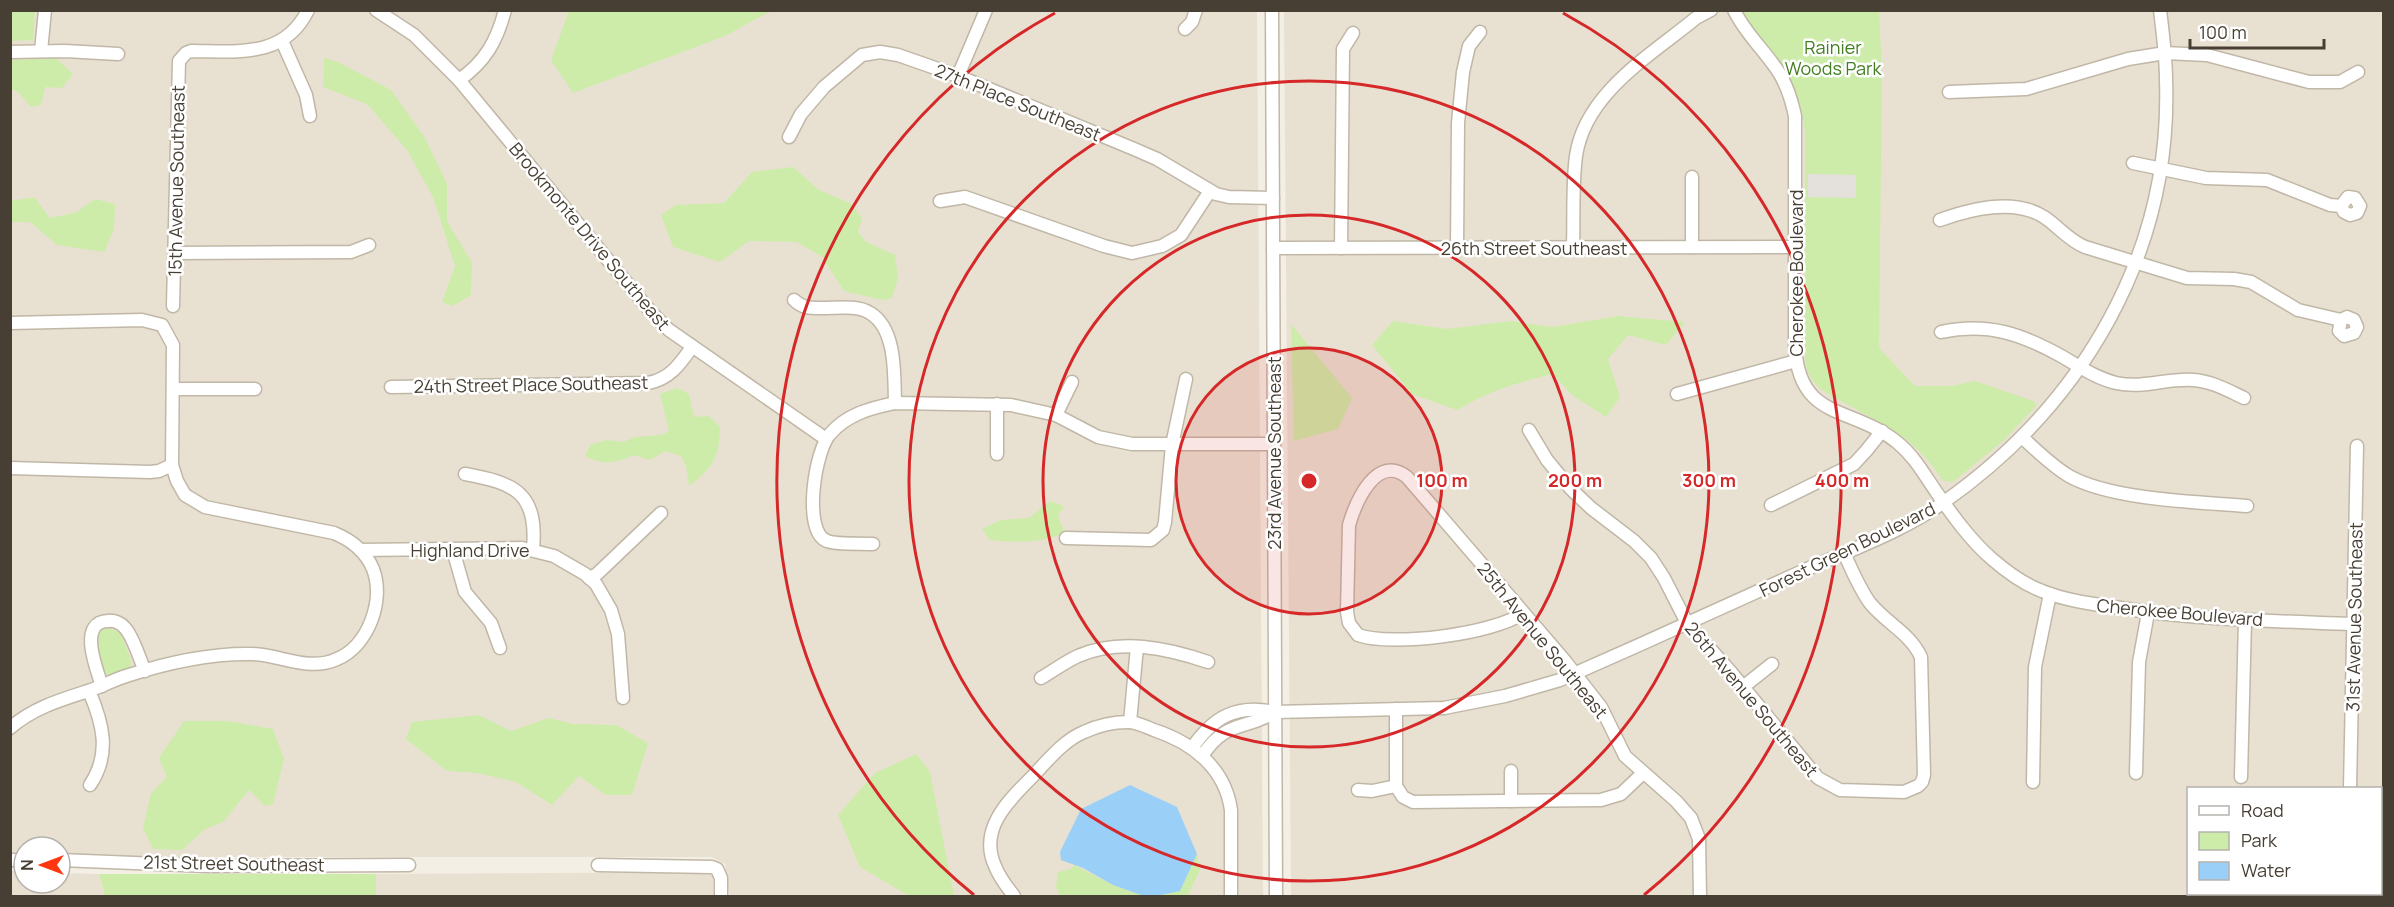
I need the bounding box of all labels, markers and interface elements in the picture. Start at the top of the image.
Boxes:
scale bar [2190,12,2324,50]
text: 100 m [2199,20,2247,44]
park label: Rainier Woods Park [1785,35,1882,80]
street label: 27th Place Southeast [931,58,1105,146]
street label: 15th Avenue Southeast [162,85,190,277]
street label: Brookmonte Drive Southeast [504,137,676,335]
street label: Cherokee Boulevard [1784,190,1808,356]
street label: 26th Street Southeast [1441,236,1627,260]
street label: 23rd Avenue Southeast [1262,356,1286,550]
street label: 24th Street Place Southeast [413,370,649,398]
text: 100 m [1416,468,1468,492]
text: 200 m [1548,468,1602,492]
text: 300 m [1682,468,1736,492]
text: 400 m [1815,468,1869,492]
centre of rings [1299,471,1319,491]
street label: Forest Green Boulevard [1755,496,1939,602]
street label: 31st Avenue Southeast [2340,522,2368,712]
street label: Highland Drive [410,538,530,562]
street label: 25th Avenue Southeast [1472,557,1614,723]
street label: Cherokee Boulevard [2096,593,2264,631]
street label: 26th Avenue Southeast [1680,616,1824,782]
legend [2187,787,2382,895]
text: Road [2241,798,2284,822]
text: Park [2241,828,2278,852]
north arrow [12,835,72,895]
street label: 21st Street Southeast [143,849,325,877]
text: Water [2241,858,2291,882]
text: N [16,859,38,871]

